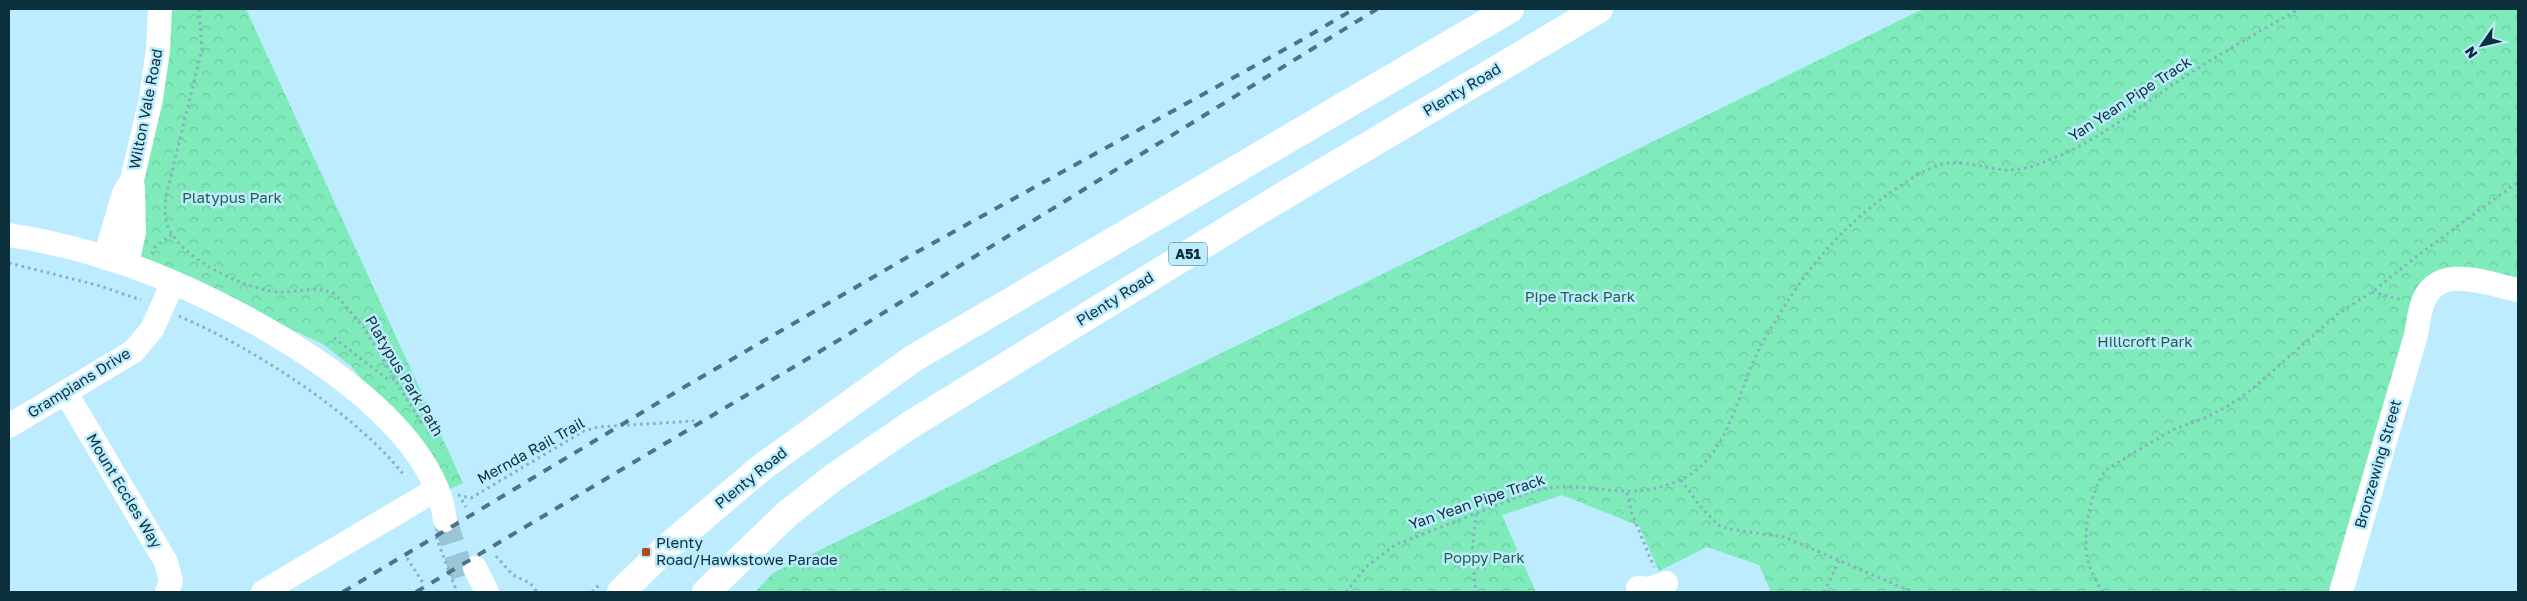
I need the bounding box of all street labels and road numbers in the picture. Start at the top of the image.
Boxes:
street label: Wilton Vale Road [125,47,166,171]
street label: Yan Yean Pipe Track [2065,51,2195,145]
street label: Plenty Road [1419,59,1504,119]
road number: A51 [1169,242,1207,266]
street label: Plenty Road [1073,267,1156,329]
street label: Platypus Park Path [362,312,448,439]
street label: Grampians Drive [24,343,133,421]
street label: Bronzewing Street [2350,397,2404,530]
street label: Mernda Rail Trail [474,413,588,487]
street label: Mount Eccles Way [84,430,167,552]
street label: Plenty Road [711,443,790,512]
street label: Yan Yean Pipe Track [1406,469,1548,533]

